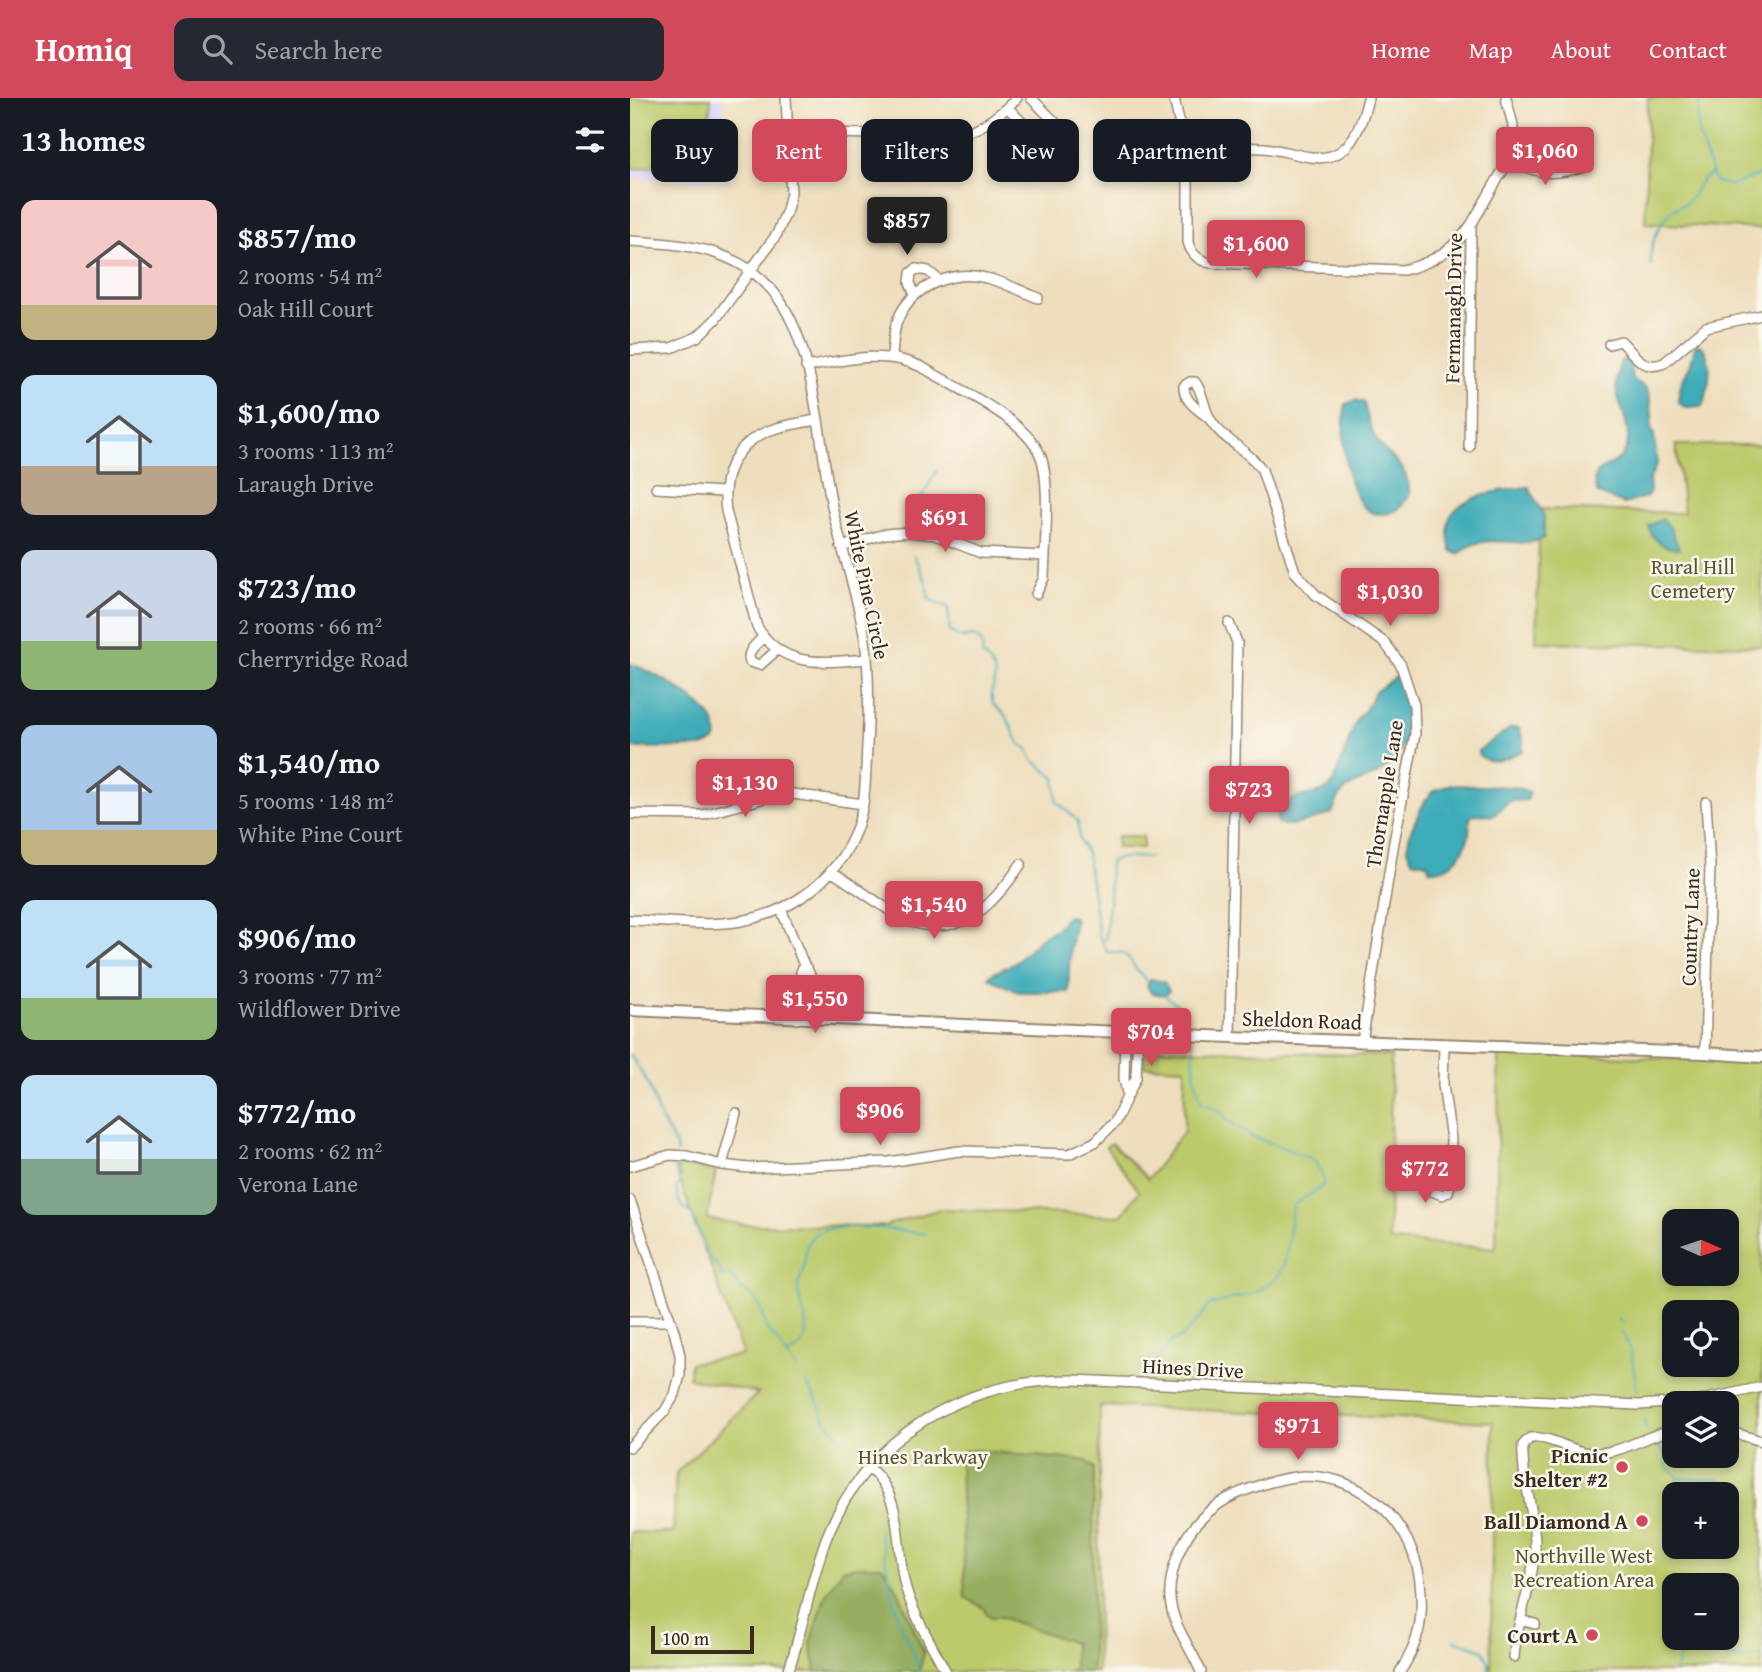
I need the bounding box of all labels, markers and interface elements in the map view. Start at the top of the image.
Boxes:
search box [174,18,664,81]
text: Homiq [35,25,132,73]
icon: search [198,30,236,68]
text: Search here [254,30,383,69]
text: Home [1372,32,1431,67]
text: Map [1469,32,1513,67]
text: About [1551,32,1611,67]
text: Contact [1649,32,1727,67]
text: 13 homes [21,118,146,162]
chip: Buy [651,119,738,182]
chip: Rent [752,119,847,182]
chip: Filters [861,119,973,182]
chip: New [987,119,1079,182]
chip: Apartment [1093,119,1251,182]
icon: filters [571,121,609,159]
pin: $1,060 [1488,127,1602,187]
text: $1,060 [1512,133,1578,166]
pin: $857 [866,198,948,257]
text: $857 [883,203,931,236]
text: $857/mo [238,215,356,259]
pin: $1,600 [1199,220,1313,280]
text: $1,600 [1223,226,1289,259]
icon: home [77,228,161,312]
street label: Fermanagh Drive [1436,232,1470,384]
text: 2 rooms · 54 m² [238,259,382,292]
text: Oak Hill Court [238,292,374,325]
text: $1,600/mo [238,390,380,434]
icon: home [77,403,161,487]
text: 3 rooms · 113 m² [238,434,393,467]
text: Laraugh Drive [238,467,374,500]
pin: $691 [904,494,986,554]
text: $691 [921,500,969,533]
street label: White Pine Circle [836,508,898,662]
park label: Rural Hill Cemetery [1651,551,1736,606]
text: $723/mo [238,565,356,609]
pin: $1,030 [1333,568,1447,628]
text: $1,030 [1357,574,1423,607]
icon: home [77,578,161,662]
text: 2 rooms · 66 m² [238,609,382,642]
text: Cherryridge Road [238,642,408,675]
street label: Thornapple Lane [1357,718,1411,870]
text: $1,540/mo [238,740,380,784]
icon: home [77,753,161,837]
pin: $1,130 [688,760,802,819]
text: $1,130 [712,765,778,798]
pin: $723 [1208,766,1290,826]
text: $723 [1225,772,1273,805]
text: 5 rooms · 148 m² [238,784,393,817]
text: White Pine Court [238,817,403,850]
street label: Country Lane [1672,867,1708,987]
pin: $1,540 [877,882,991,941]
text: $1,540 [901,887,967,920]
text: $906/mo [238,915,356,959]
icon: home [77,928,161,1012]
text: 3 rooms · 77 m² [238,959,382,992]
pin: $1,550 [758,976,872,1035]
text: $1,550 [782,981,848,1014]
text: Wildflower Drive [238,992,401,1025]
street label: Sheldon Road [1241,1002,1363,1038]
pin: $704 [1110,1009,1192,1068]
text: $704 [1127,1014,1175,1047]
pin: $906 [839,1088,921,1147]
text: $772/mo [238,1090,356,1134]
text: $906 [856,1093,904,1126]
icon: home [77,1103,161,1187]
text: 2 rooms · 62 m² [238,1134,382,1167]
pin: $772 [1384,1146,1466,1205]
text: $772 [1401,1151,1449,1184]
text: Verona Lane [238,1167,358,1200]
north arrow [1662,1209,1740,1286]
map controls [1662,1209,1739,1650]
button: locate [1662,1300,1739,1377]
street label: Hines Drive [1141,1350,1245,1386]
button: layers [1662,1391,1739,1468]
pin: $971 [1257,1402,1339,1462]
text: $971 [1274,1408,1322,1441]
place label: Picnic Shelter #2 [1513,1440,1608,1495]
park label: Hines Parkway [858,1441,989,1472]
marker: Picnic Shelter #2 [1614,1459,1630,1475]
button: + [1662,1482,1739,1559]
place label: Ball Diamond A [1484,1506,1629,1537]
marker: Ball Diamond A [1634,1513,1650,1529]
park label: Northville West Recreation Area [1514,1540,1654,1595]
button: − [1662,1573,1739,1650]
place label: Court A [1507,1620,1579,1651]
scale bar [651,1623,754,1655]
text: 100 m [662,1624,709,1652]
marker: Court A [1584,1627,1600,1643]

